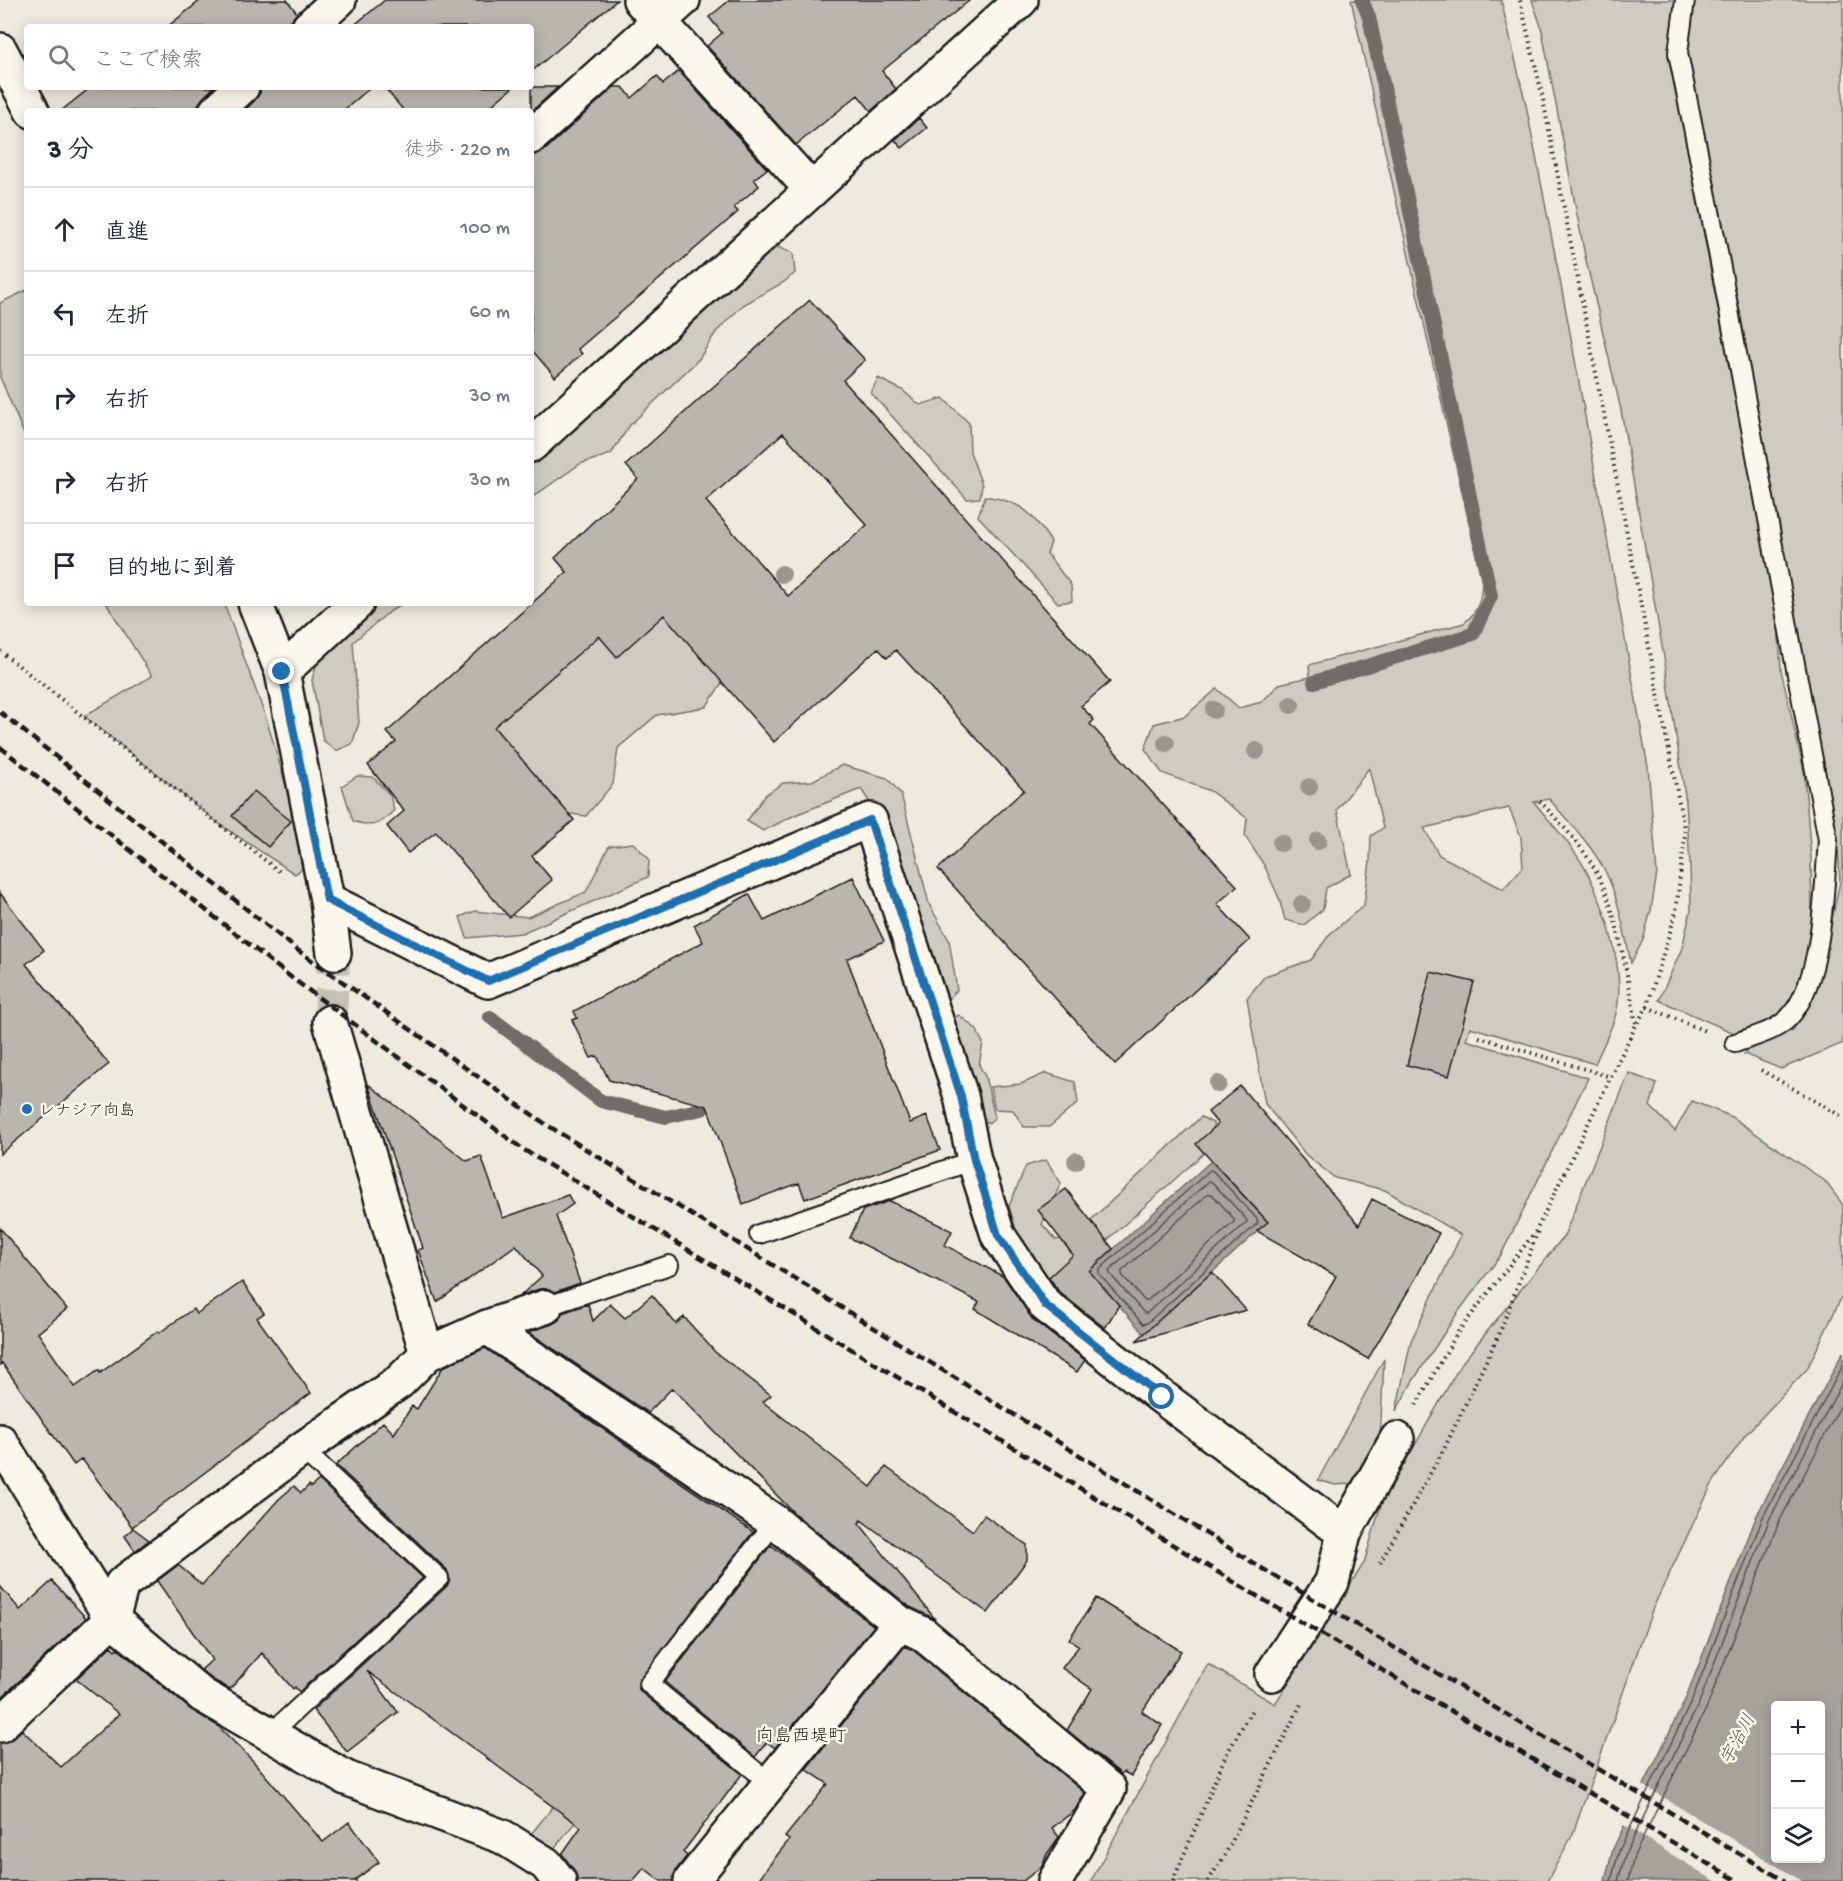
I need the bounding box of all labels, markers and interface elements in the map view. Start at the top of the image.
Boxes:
search box [24,24,534,90]
icon: search [45,41,78,74]
text: ここで検索 [93,49,203,75]
text: 3 分 [48,137,94,168]
text: 徒歩 · 220 m [404,140,510,163]
icon: ahead [48,213,81,246]
text: 100 m [460,218,510,241]
text: 直進 [105,221,149,247]
icon: left [48,297,81,330]
text: 60 m [470,302,510,325]
text: 左折 [105,305,149,331]
icon: right [48,381,81,414]
text: 30 m [469,386,510,409]
text: 右折 [105,389,149,415]
icon: right [48,465,81,498]
text: 30 m [469,470,510,493]
text: 右折 [105,473,149,499]
icon: arrive [48,549,81,582]
text: 目的地に到着 [105,557,237,583]
route end [268,658,294,684]
marker: レナジア向島 [20,1102,34,1116]
place label: レナジア向島 [39,1102,135,1122]
route start [1148,1383,1174,1409]
map controls [1771,1701,1825,1863]
button: + [1771,1701,1825,1755]
water label: 宇治川 [1716,1711,1761,1769]
district label: 向島西堤町 [756,1726,846,1748]
button: − [1771,1755,1825,1809]
button: layers [1771,1809,1825,1863]

